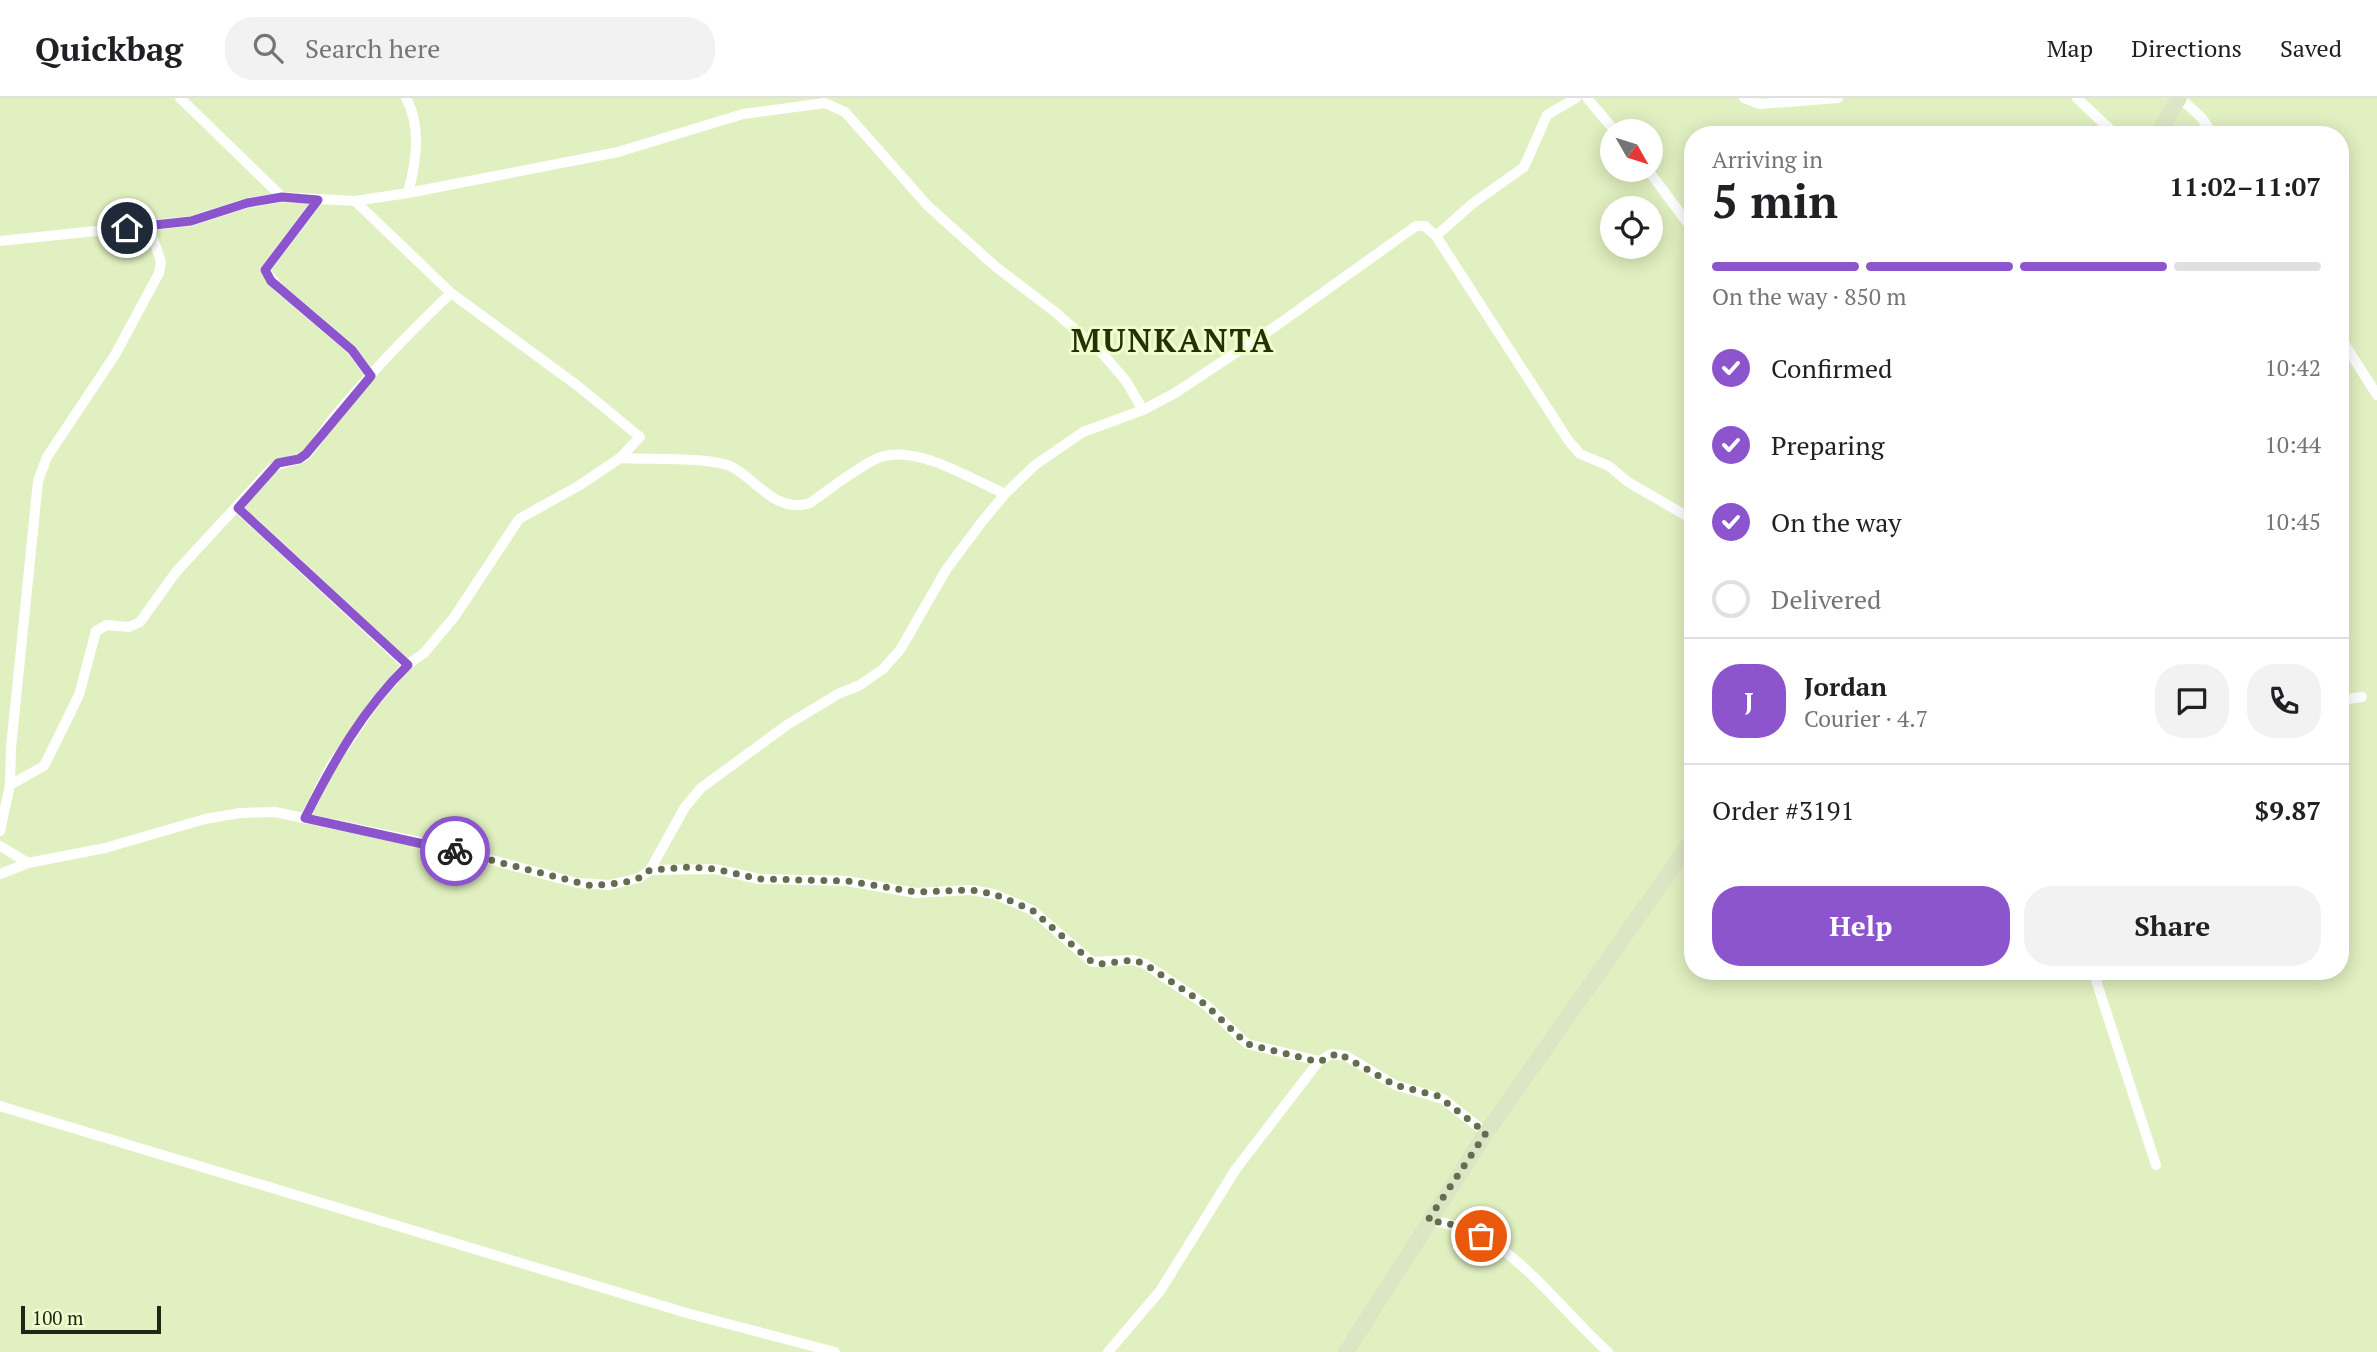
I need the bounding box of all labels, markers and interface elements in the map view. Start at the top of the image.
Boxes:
search box [225,17,715,80]
text: Quickbag [35,27,183,70]
icon: search [249,29,287,67]
text: Search here [305,31,440,65]
text: Map [2047,32,2093,64]
text: Directions [2131,32,2242,64]
text: Saved [2280,32,2342,64]
north arrow [1600,119,1662,182]
map controls [1600,119,1663,259]
text: Arriving in [1712,144,1823,175]
text: 11:02–11:07 [2169,169,2321,203]
text: 5 min [1712,170,1838,231]
button: locate [1600,196,1663,259]
pin [97,198,157,258]
icon: home [108,209,146,247]
text: On the way · 850 m [1712,281,1906,312]
district label: MUNKANTA [1071,319,1275,361]
icon: check [1712,349,1750,387]
text: Confirmed [1771,351,1892,385]
text: 10:42 [2264,352,2321,383]
icon: check [1712,426,1750,464]
text: Preparing [1771,428,1884,462]
text: 10:44 [2264,429,2321,460]
icon: check [1712,503,1750,541]
text: On the way [1771,505,1902,539]
text: 10:45 [2264,506,2321,537]
text: Delivered [1771,582,1881,616]
button: chat [2155,664,2229,738]
button: phone [2247,664,2321,738]
text: Jordan [1804,669,1887,703]
text: J [1744,684,1754,718]
text: Courier · 4.7 [1804,703,1928,734]
text: Order #3191 [1712,793,1854,827]
text: $9.87 [2255,793,2321,827]
courier [420,816,490,886]
icon: bike [436,832,474,870]
button: Help [1712,886,2010,966]
button: Share [2024,886,2321,966]
pin [1451,1206,1511,1266]
icon: bag [1462,1217,1500,1255]
scale bar [21,1303,161,1335]
text: 100 m [32,1305,83,1330]

